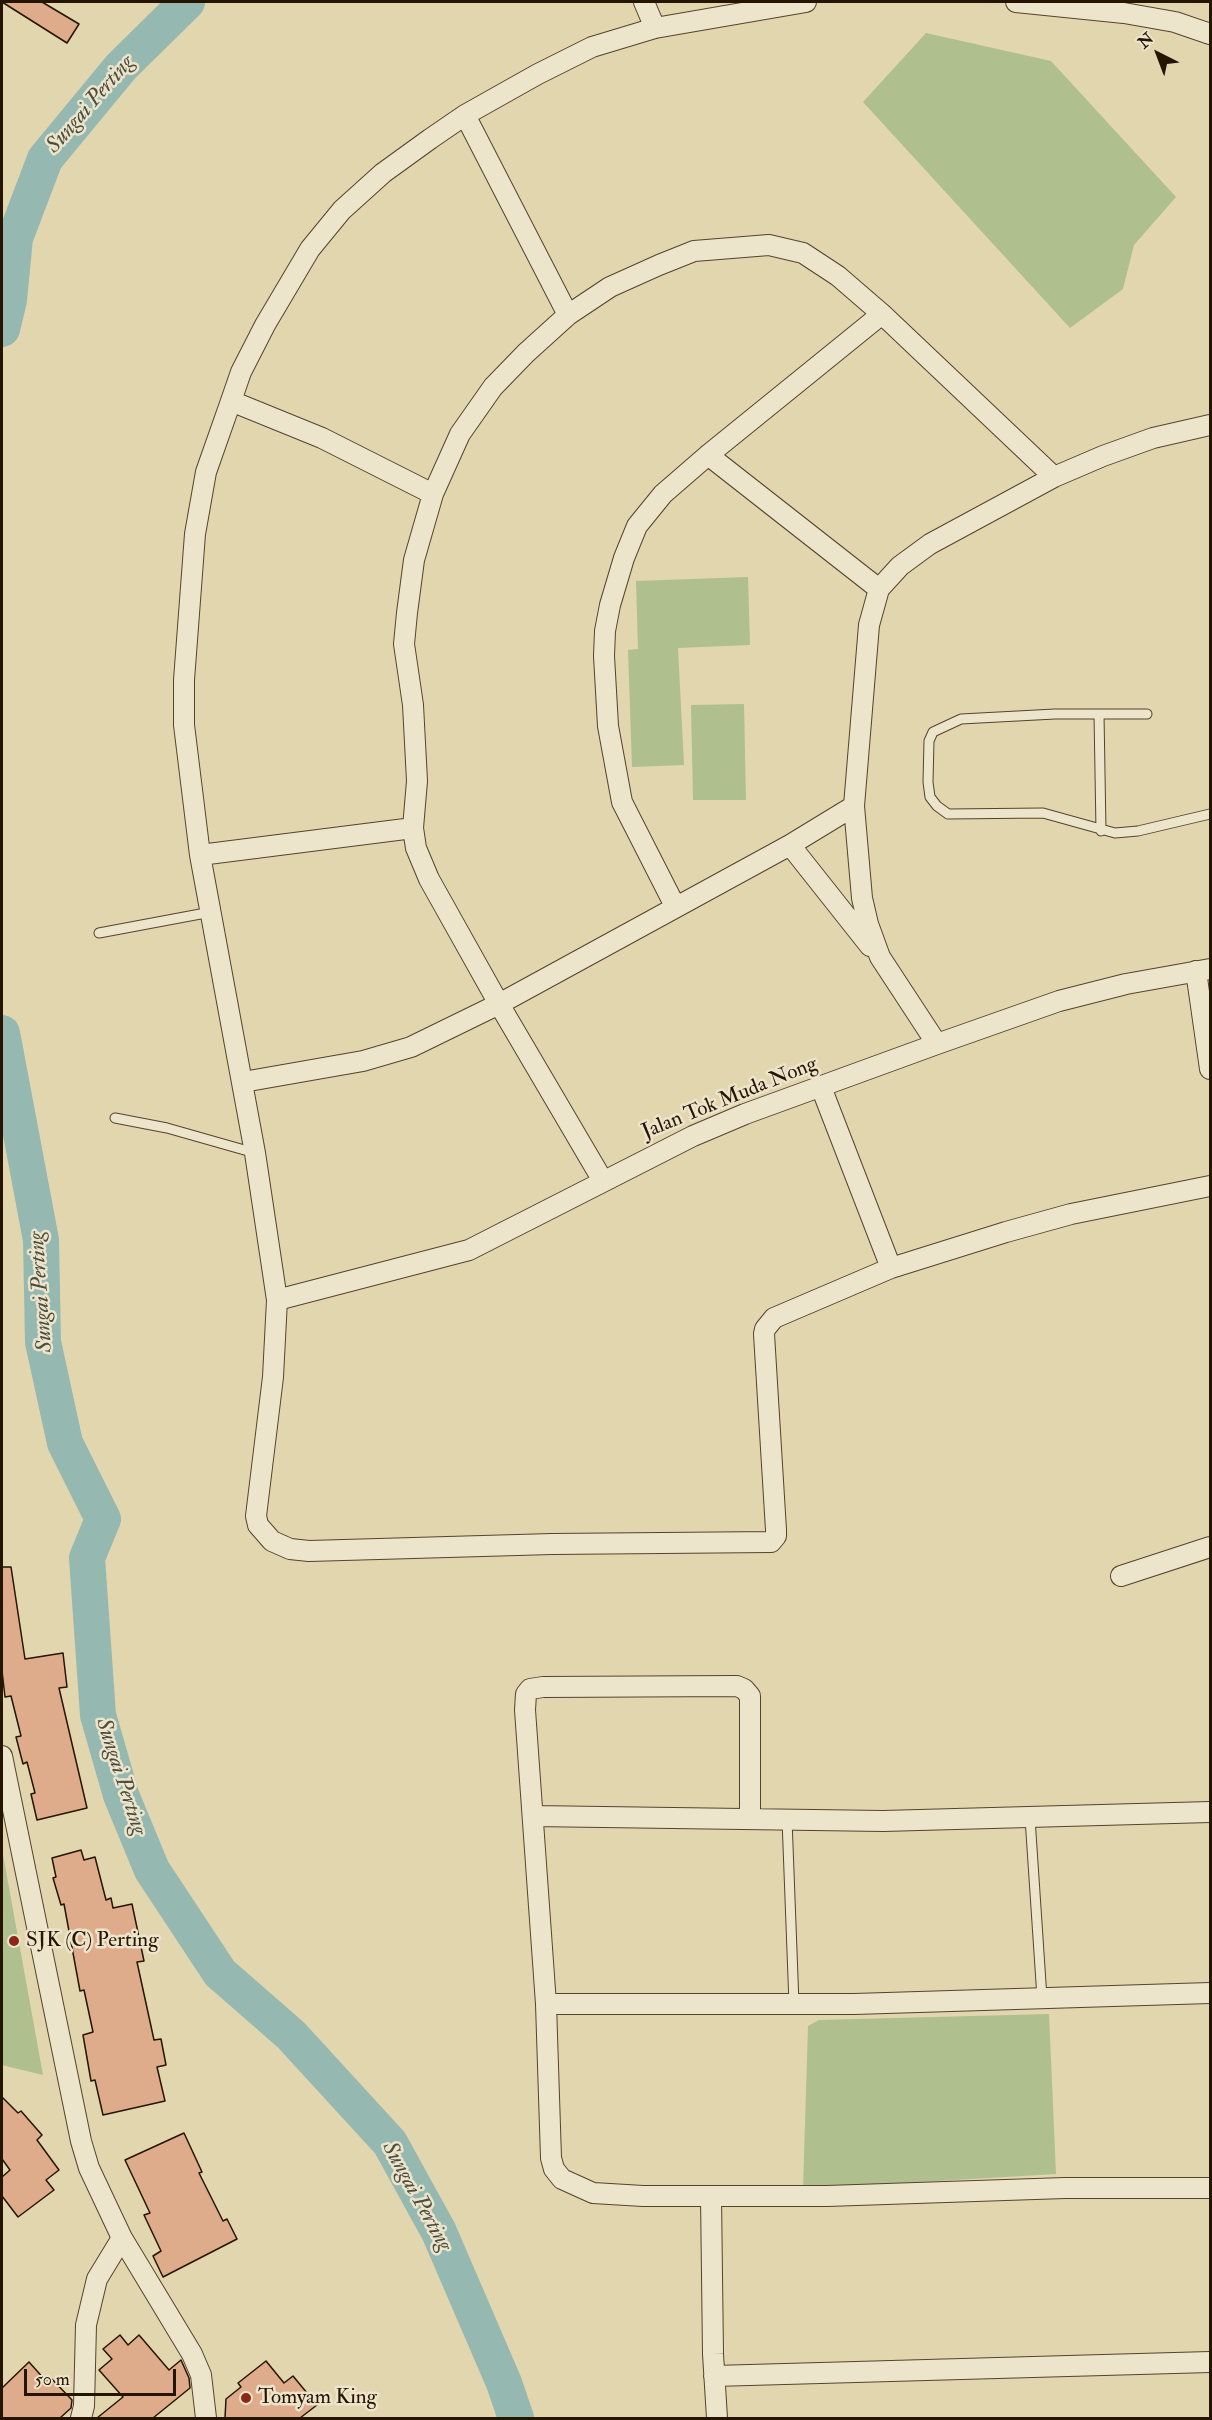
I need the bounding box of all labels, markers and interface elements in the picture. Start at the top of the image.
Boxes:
north arrow [1128,24,1188,84]
text: N [1134,28,1158,53]
water label: Sungai Perting [41,51,141,159]
street label: Jalan Tok Muda Nong [639,1052,821,1146]
water label: Sungai Perting [25,1231,59,1353]
water label: Sungai Perting [89,1715,151,1839]
place label: SJK (C) Perting [26,1928,158,1954]
marker: SJK (C) Perting [7,1934,21,1948]
water label: Sungai Perting [375,2138,457,2256]
scale bar [27,2357,178,2395]
text: 50 m [35,2368,70,2391]
place label: Tomyam King [258,2385,377,2411]
marker: Tomyam King [239,2391,253,2405]

